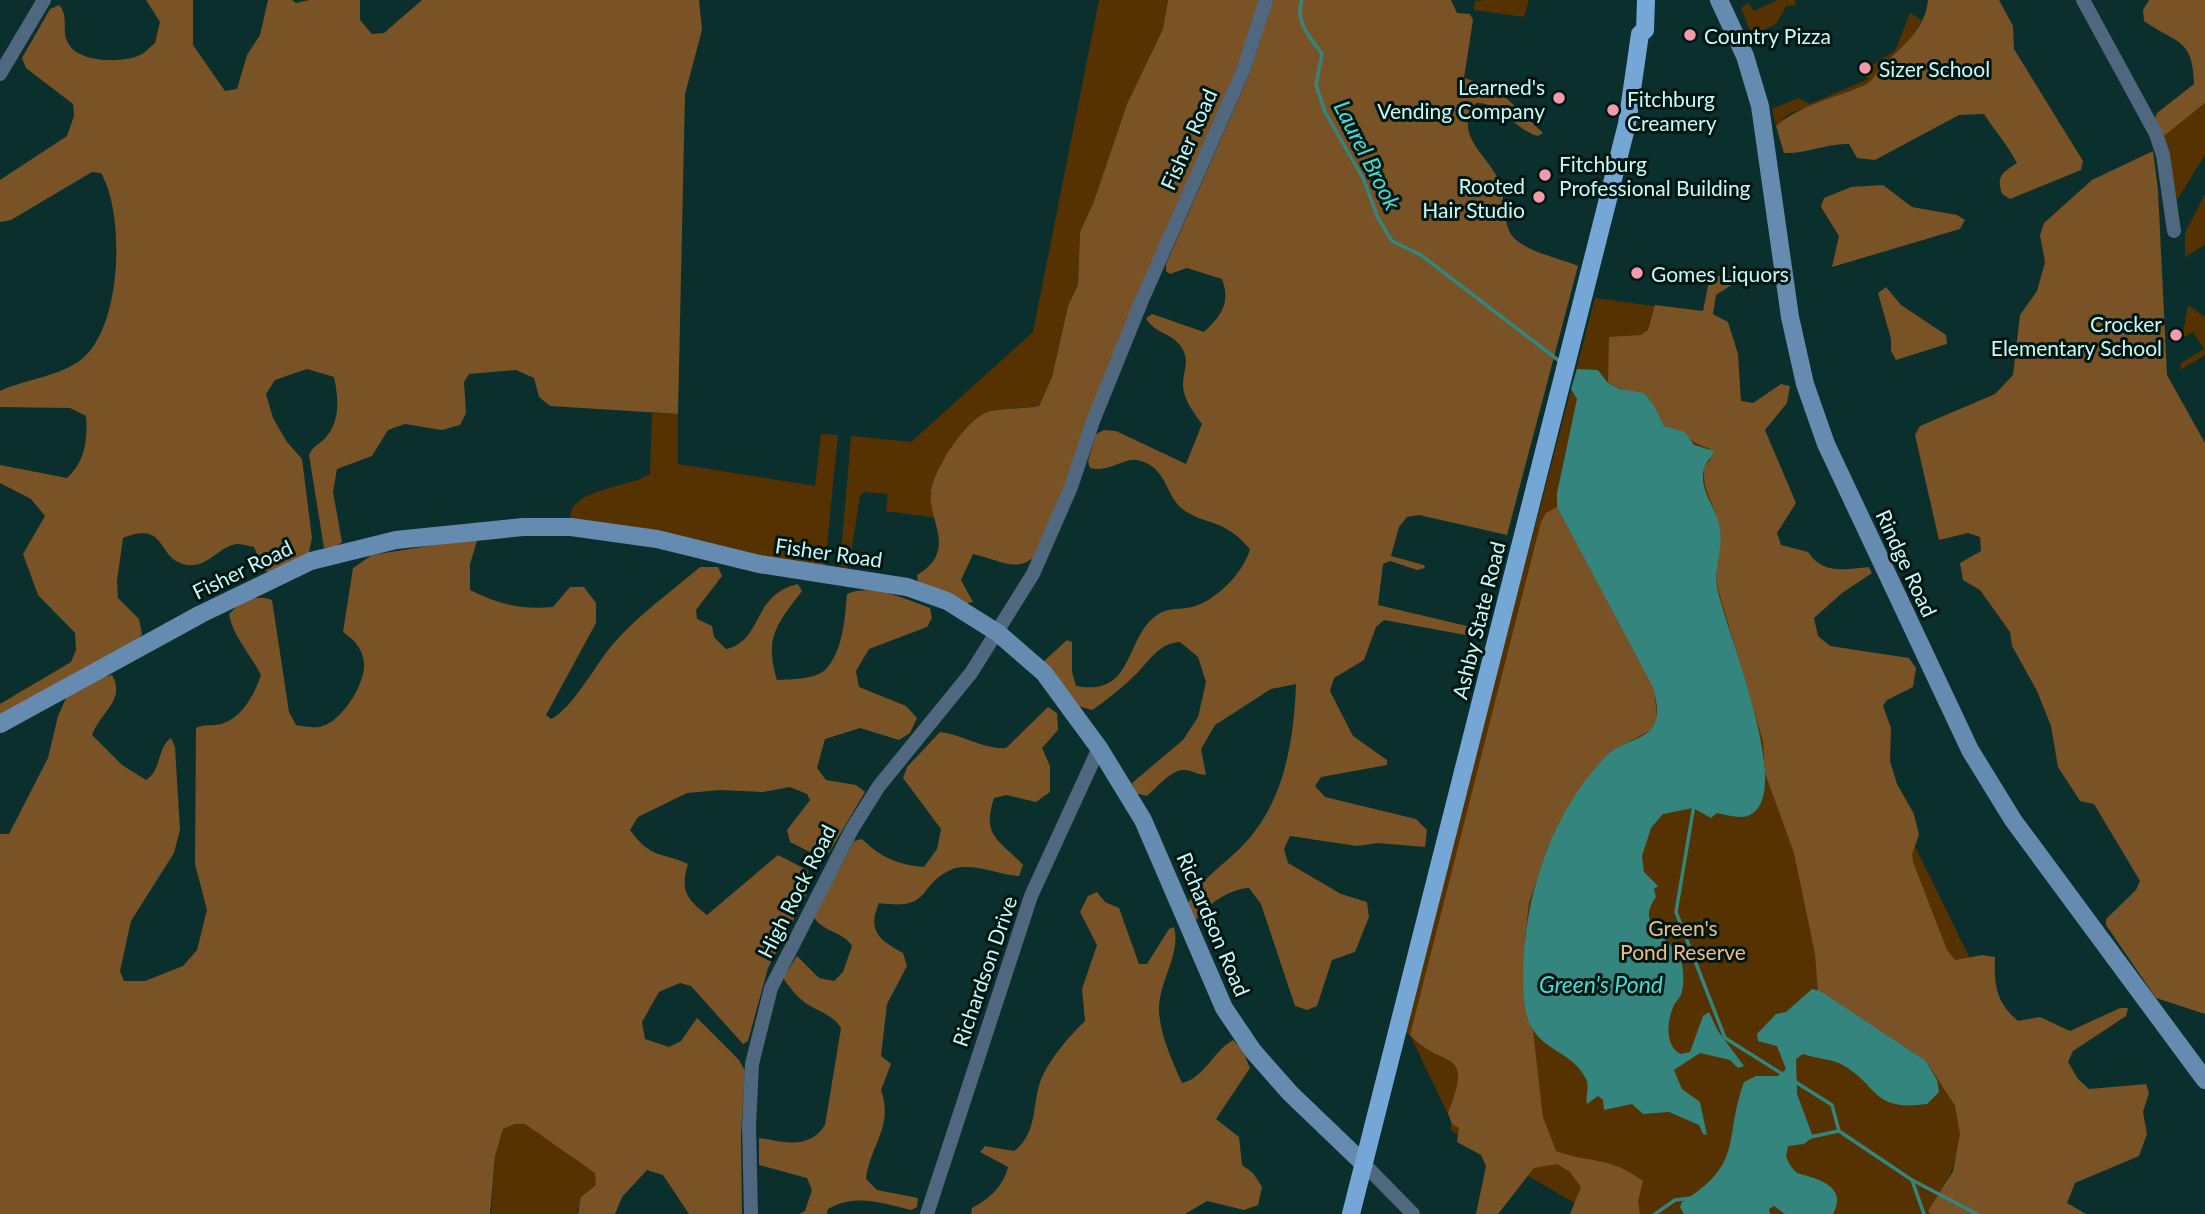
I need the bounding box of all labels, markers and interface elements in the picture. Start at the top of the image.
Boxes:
place label: Country Pizza [1704,23,1831,48]
marker: Country Pizza [1682,27,1698,43]
place label: Sizer School [1879,56,1990,81]
marker: Sizer School [1857,60,1873,76]
place label: Learned's Vending Company [1377,74,1545,123]
street label: Fisher Road [1155,85,1221,193]
place label: Fitchburg Creamery [1627,86,1717,135]
marker: Learned's Vending Company [1551,90,1567,106]
water label: Laurel Brook [1328,95,1408,215]
marker: Fitchburg Creamery [1605,102,1621,118]
place label: Fitchburg Professional Building [1559,151,1751,200]
marker: Fitchburg Professional Building [1537,167,1553,183]
place label: Rooted Hair Studio [1422,173,1525,222]
marker: Rooted Hair Studio [1531,189,1547,205]
place label: Gomes Liquors [1651,261,1789,286]
marker: Gomes Liquors [1629,265,1645,281]
place label: Crocker Elementary School [1991,311,2162,360]
marker: Crocker Elementary School [2168,327,2184,343]
street label: Rindge Road [1871,505,1943,621]
street label: Fisher Road [774,532,884,572]
street label: Fisher Road [188,534,296,604]
street label: Ashby State Road [1446,539,1510,701]
street label: High Rock Road [752,820,840,962]
street label: Richardson Road [1172,848,1256,1000]
street label: Richardson Drive [947,893,1021,1049]
park label: Green's Pond Reserve [1620,915,1746,964]
water label: Green's Pond [1539,970,1663,998]

